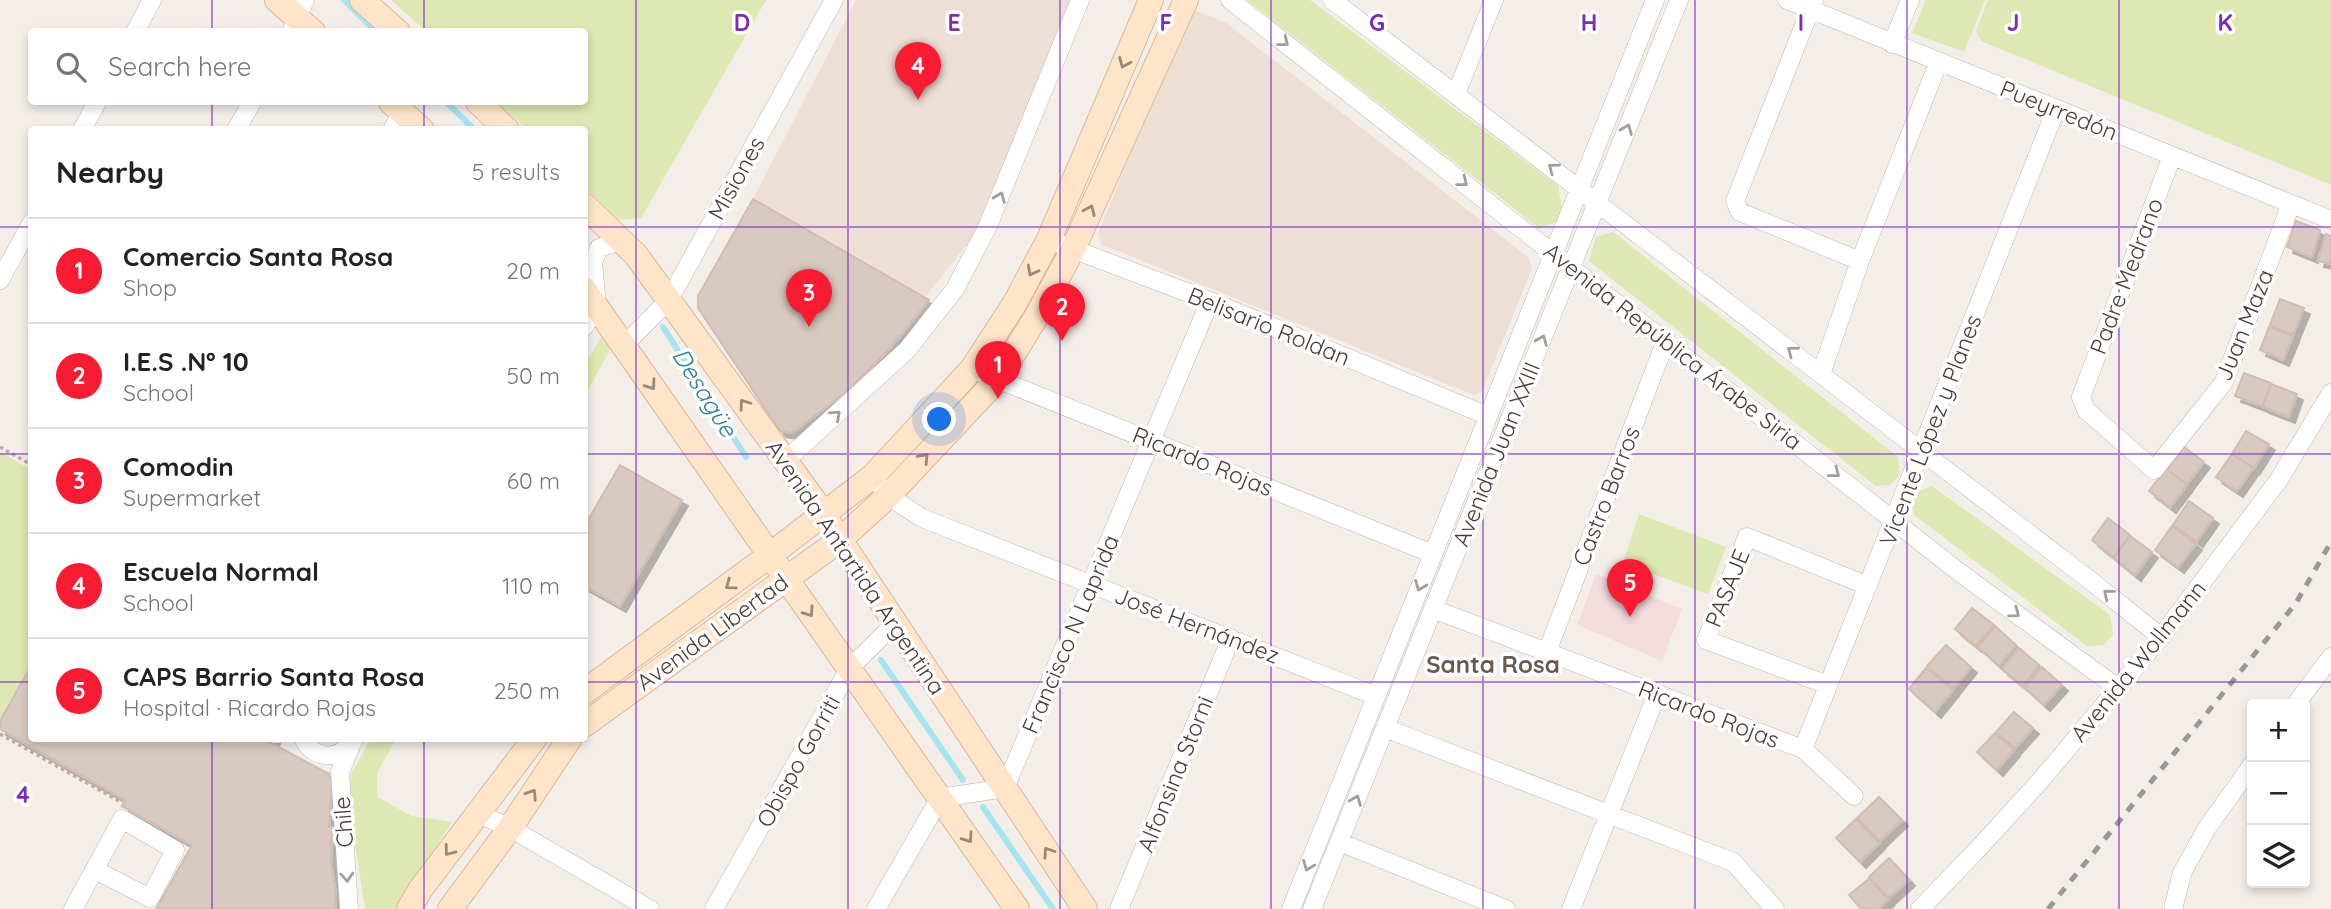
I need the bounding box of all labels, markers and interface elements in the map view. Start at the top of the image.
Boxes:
text: D [734,8,750,37]
text: E [947,8,961,37]
text: F [1160,8,1172,37]
text: G [1369,8,1385,37]
text: H [1581,8,1597,37]
text: I [1798,8,1804,37]
text: J [2007,8,2019,37]
text: K [2217,8,2233,37]
search box [28,28,588,105]
one-way arrow [1275,34,1288,46]
pin: 4 [895,42,941,100]
icon: search [52,48,90,86]
text: Search here [108,50,252,83]
one-way arrow [1118,56,1132,68]
street label: Pueyrredón [1996,73,2122,147]
one-way arrow [1619,123,1633,135]
street label: Misiones [701,131,771,225]
text: Nearby [56,153,164,191]
text: 5 results [472,157,560,186]
one-way arrow [1548,164,1560,177]
one-way arrow [1455,174,1468,186]
one-way arrow [991,192,1005,204]
street label: Padre Medrano [2083,194,2169,358]
one-way arrow [1082,205,1096,217]
street label: Avenida República Árabe Siria [1538,236,1808,456]
text: Comercio Santa Rosa [123,240,393,273]
text: 1 [75,256,83,285]
text: 20 m [506,256,560,285]
one-way arrow [1027,263,1040,276]
street label: Juan Maza [2209,265,2279,385]
pin: 3 [786,269,832,327]
text: Shop [123,273,177,302]
street label: Belisario Roldan [1184,280,1354,372]
pin: 2 [1039,283,1085,341]
street label: Vicente López y Planes [1873,310,1987,550]
one-way arrow [1534,334,1548,347]
pin: 1 [975,341,1021,399]
water label: Desagüe [666,342,745,443]
text: I.E.S .Nº 10 [123,345,249,378]
one-way arrow [1787,347,1799,360]
street label: Avenida Juan XXIII [1446,357,1546,551]
text: 2 [72,361,86,390]
text: 50 m [507,361,560,390]
one-way arrow [643,377,655,390]
text: School [123,378,194,407]
one-way arrow [740,399,752,412]
your location [922,402,956,436]
one-way arrow [828,411,841,423]
street label: Ricardo Rojas [1129,420,1277,502]
street label: Castro Barros [1566,422,1646,570]
street label: Avenida Antartida Argentina [760,434,952,700]
text: Comodin [123,450,234,483]
one-way arrow [916,453,928,466]
one-way arrow [1827,465,1840,478]
text: 3 [73,466,85,495]
text: 60 m [507,466,560,495]
text: Supermarket [123,483,261,512]
street label: Francisco N Laprida [1015,530,1125,738]
street label: PASAJE [1698,545,1756,631]
text: Escuela Normal [123,555,319,588]
pin: 5 [1607,559,1653,617]
street label: Avenida Libertad [631,567,793,697]
text: 4 [72,571,86,600]
text: 110 m [502,571,560,600]
street label: Avenida Wollmann [2064,574,2212,748]
one-way arrow [725,577,738,590]
street label: José Hernández [1111,580,1283,670]
one-way arrow [1414,580,1428,592]
text: School [123,588,194,617]
one-way arrow [2104,590,2116,603]
one-way arrow [801,604,813,617]
one-way arrow [2007,604,2020,617]
district label: Santa Rosa [1426,649,1560,679]
text: CAPS Barrio Santa Rosa [123,660,425,693]
street label: Ricardo Rojas [1634,674,1784,754]
text: 5 [72,676,86,705]
text: 250 m [494,676,560,705]
street label: Obispo Gorriti [750,690,846,832]
street label: Alfonsina Storni [1131,692,1219,856]
text: Hospital · Ricardo Rojas [123,693,376,722]
map controls [2247,699,2310,888]
button: + [2247,699,2310,762]
button: − [2247,762,2310,825]
text: 4 [16,780,30,809]
one-way arrow [524,788,537,801]
one-way arrow [1347,795,1361,807]
street label: Chile [327,796,359,848]
button: layers [2247,825,2310,888]
one-way arrow [960,830,972,843]
one-way arrow [444,843,457,856]
one-way arrow [1043,847,1056,860]
one-way arrow [1302,859,1316,871]
one-way arrow [339,872,354,883]

